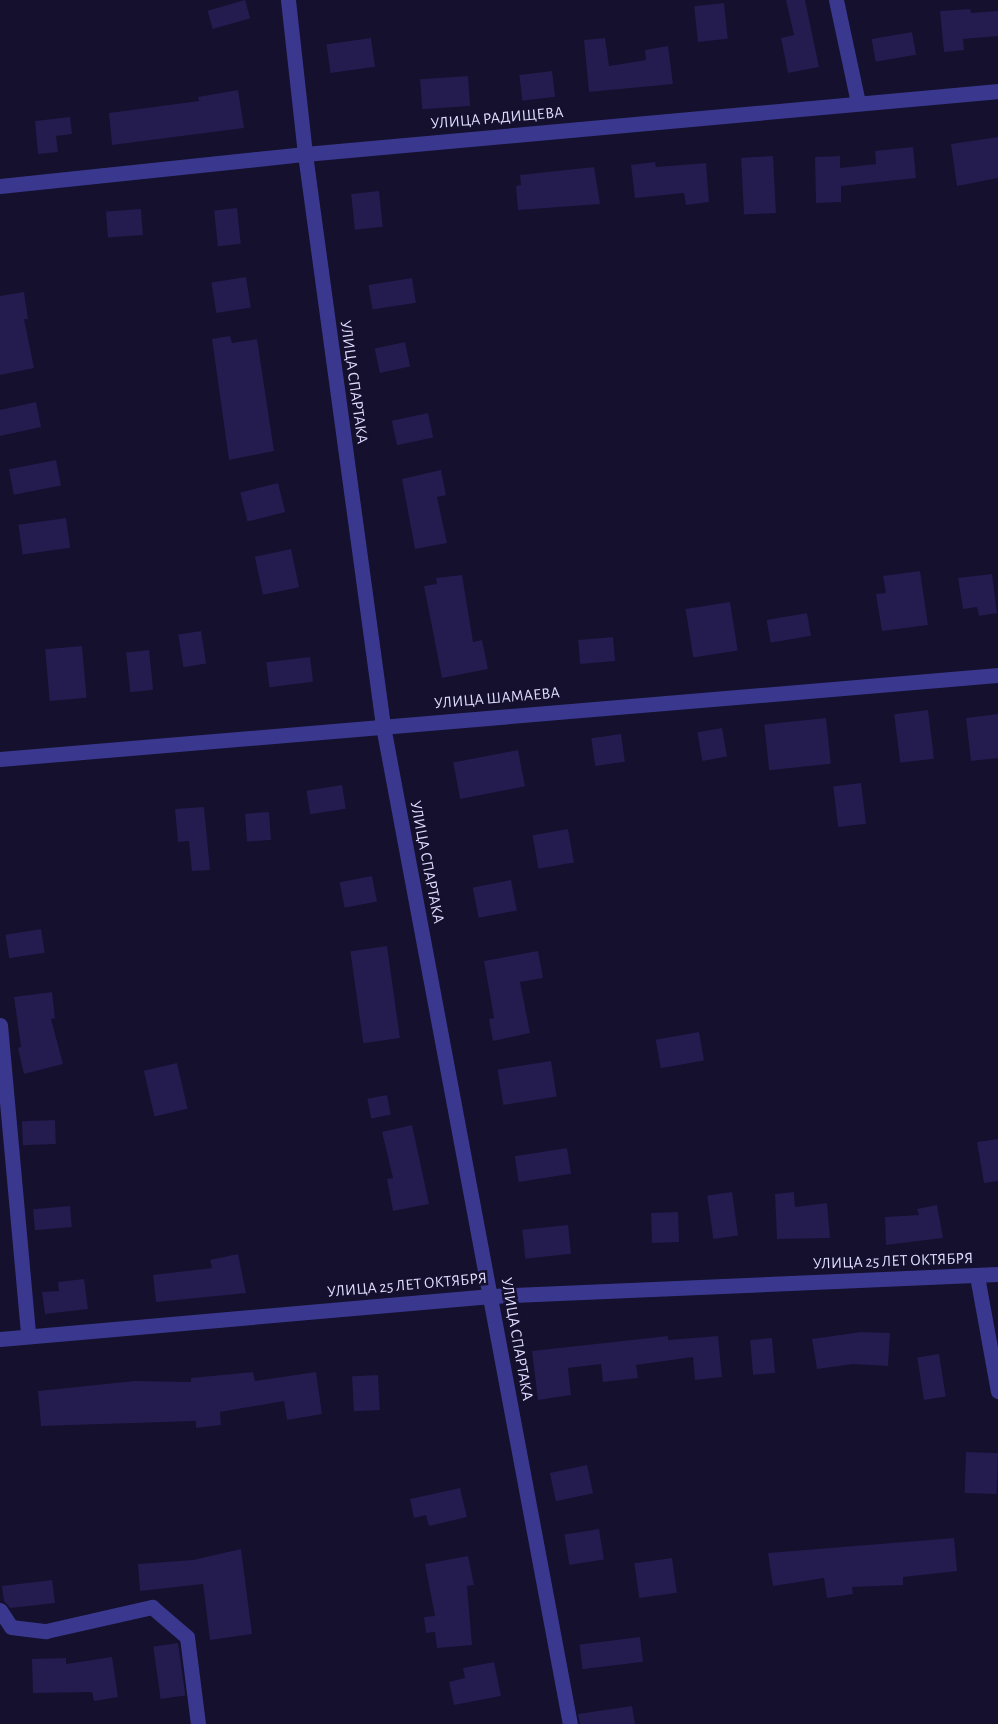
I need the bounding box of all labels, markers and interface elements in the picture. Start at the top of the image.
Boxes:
street label: УЛИЦА РАДИЩЕВА [430,103,564,133]
street label: УЛИЦА СПАРТАКА [336,319,372,445]
street label: УЛИЦА ШАМАЕВА [433,683,561,713]
street label: УЛИЦА СПАРТАКА [406,799,448,925]
street label: УЛИЦА 25 ЛЕТ ОКТЯБРЯ [813,1249,973,1273]
street label: УЛИЦА 25 ЛЕТ ОКТЯБРЯ [326,1268,488,1302]
street label: УЛИЦА СПАРТАКА [497,1276,537,1402]

